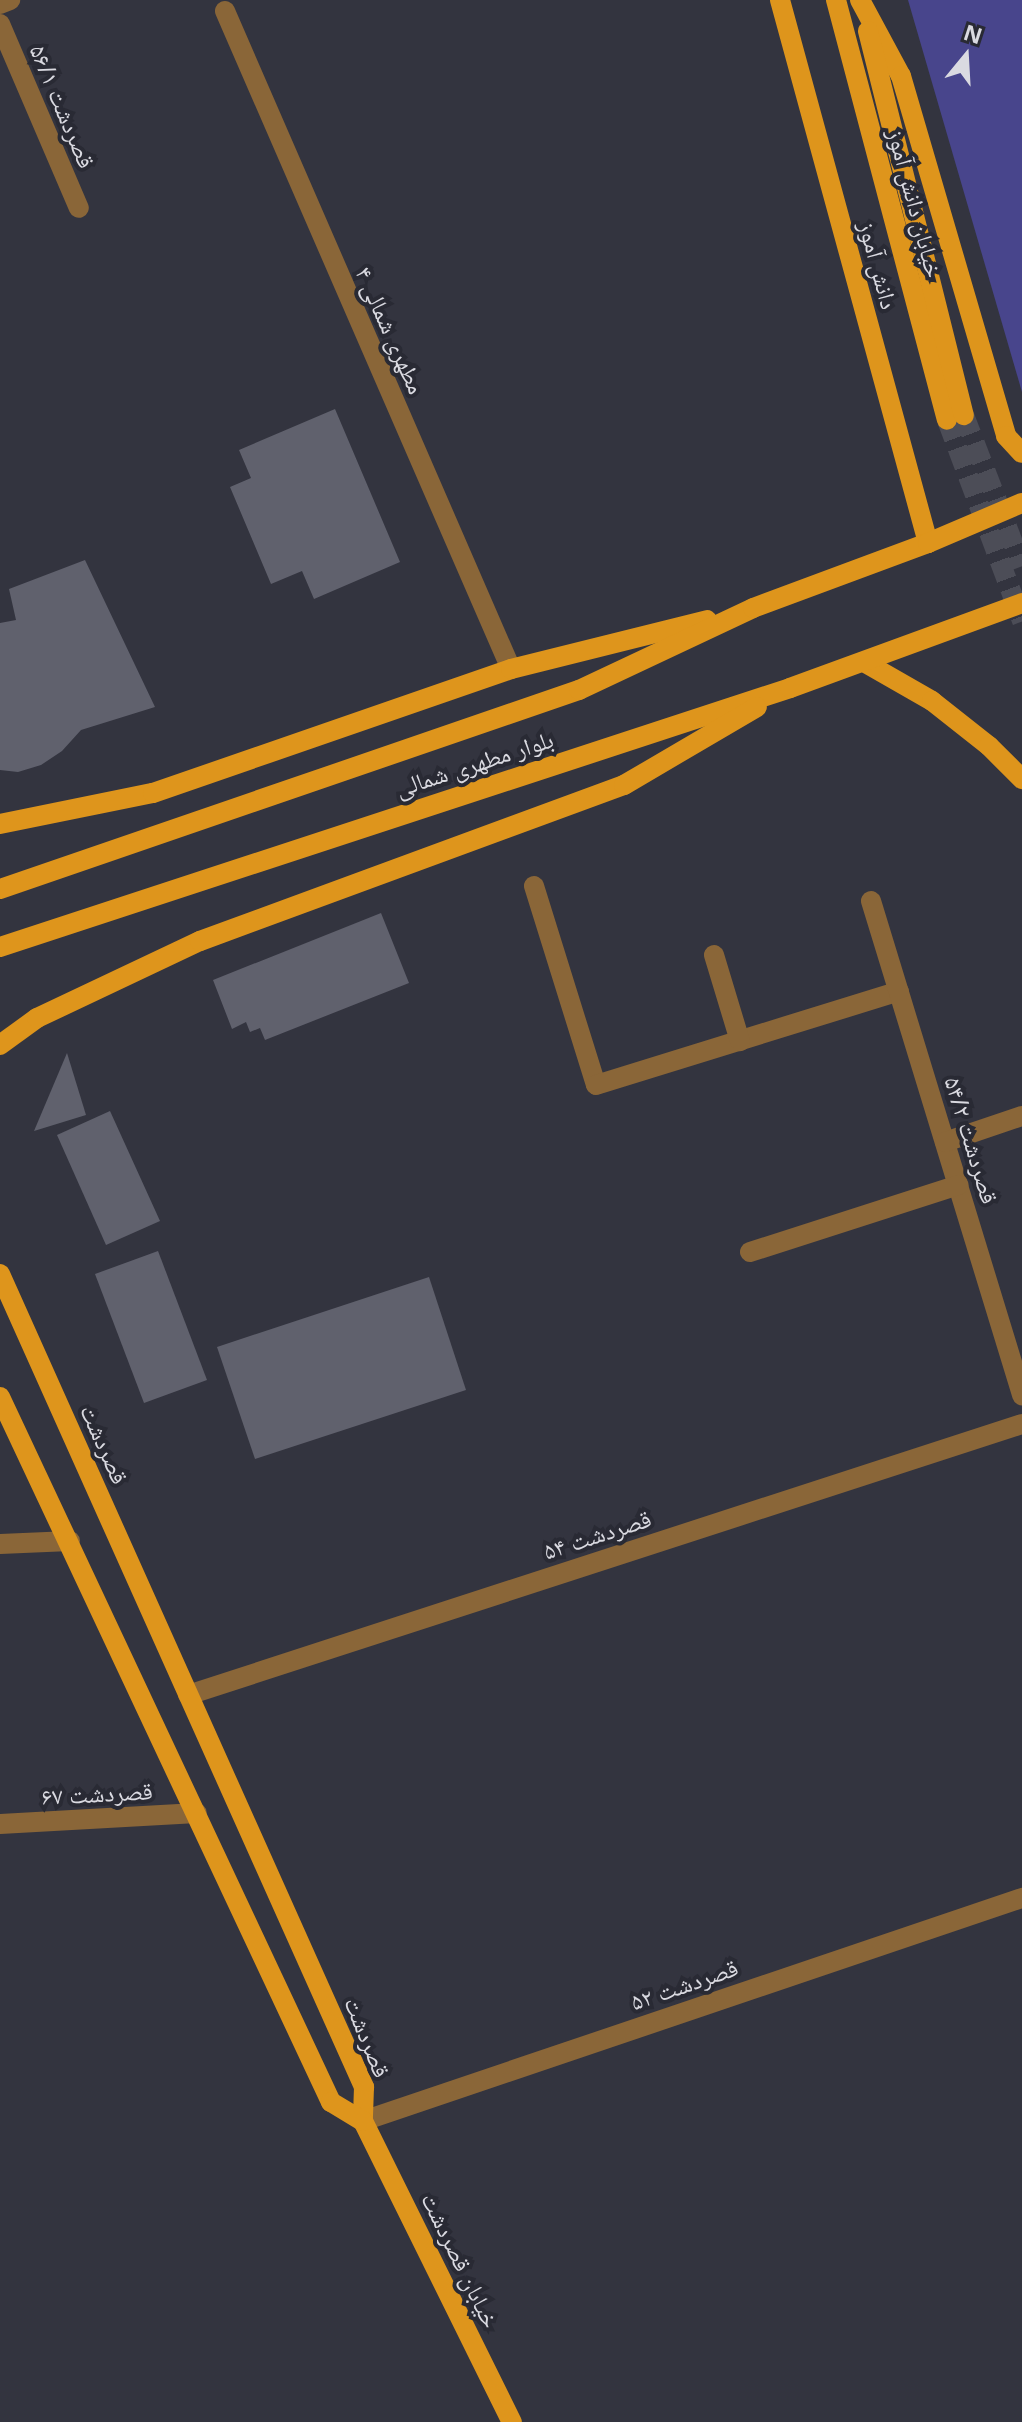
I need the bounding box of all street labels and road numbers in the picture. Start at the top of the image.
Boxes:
street label: ۵۶/۱ قصردشت [24,40,102,172]
street label: خیابان دانش آموز [882,125,950,281]
street label: دانش آموز [853,218,905,312]
street label: ۴ مطهری شمالی [350,262,432,398]
street label: بلوار مطهرى شمالى [391,724,557,802]
street label: ۵۴/۲ قصردشت [939,1073,1005,1207]
street label: قصردشت [75,1400,135,1488]
street label: ۵۴ قصردشت [539,1503,655,1565]
street label: ۶۷ قصردشت [41,1776,153,1810]
street label: ۵۲ قصردشت [627,1952,741,2016]
street label: قصردشت [339,1993,397,2081]
street label: خیابان قصردشت [416,2188,506,2332]

